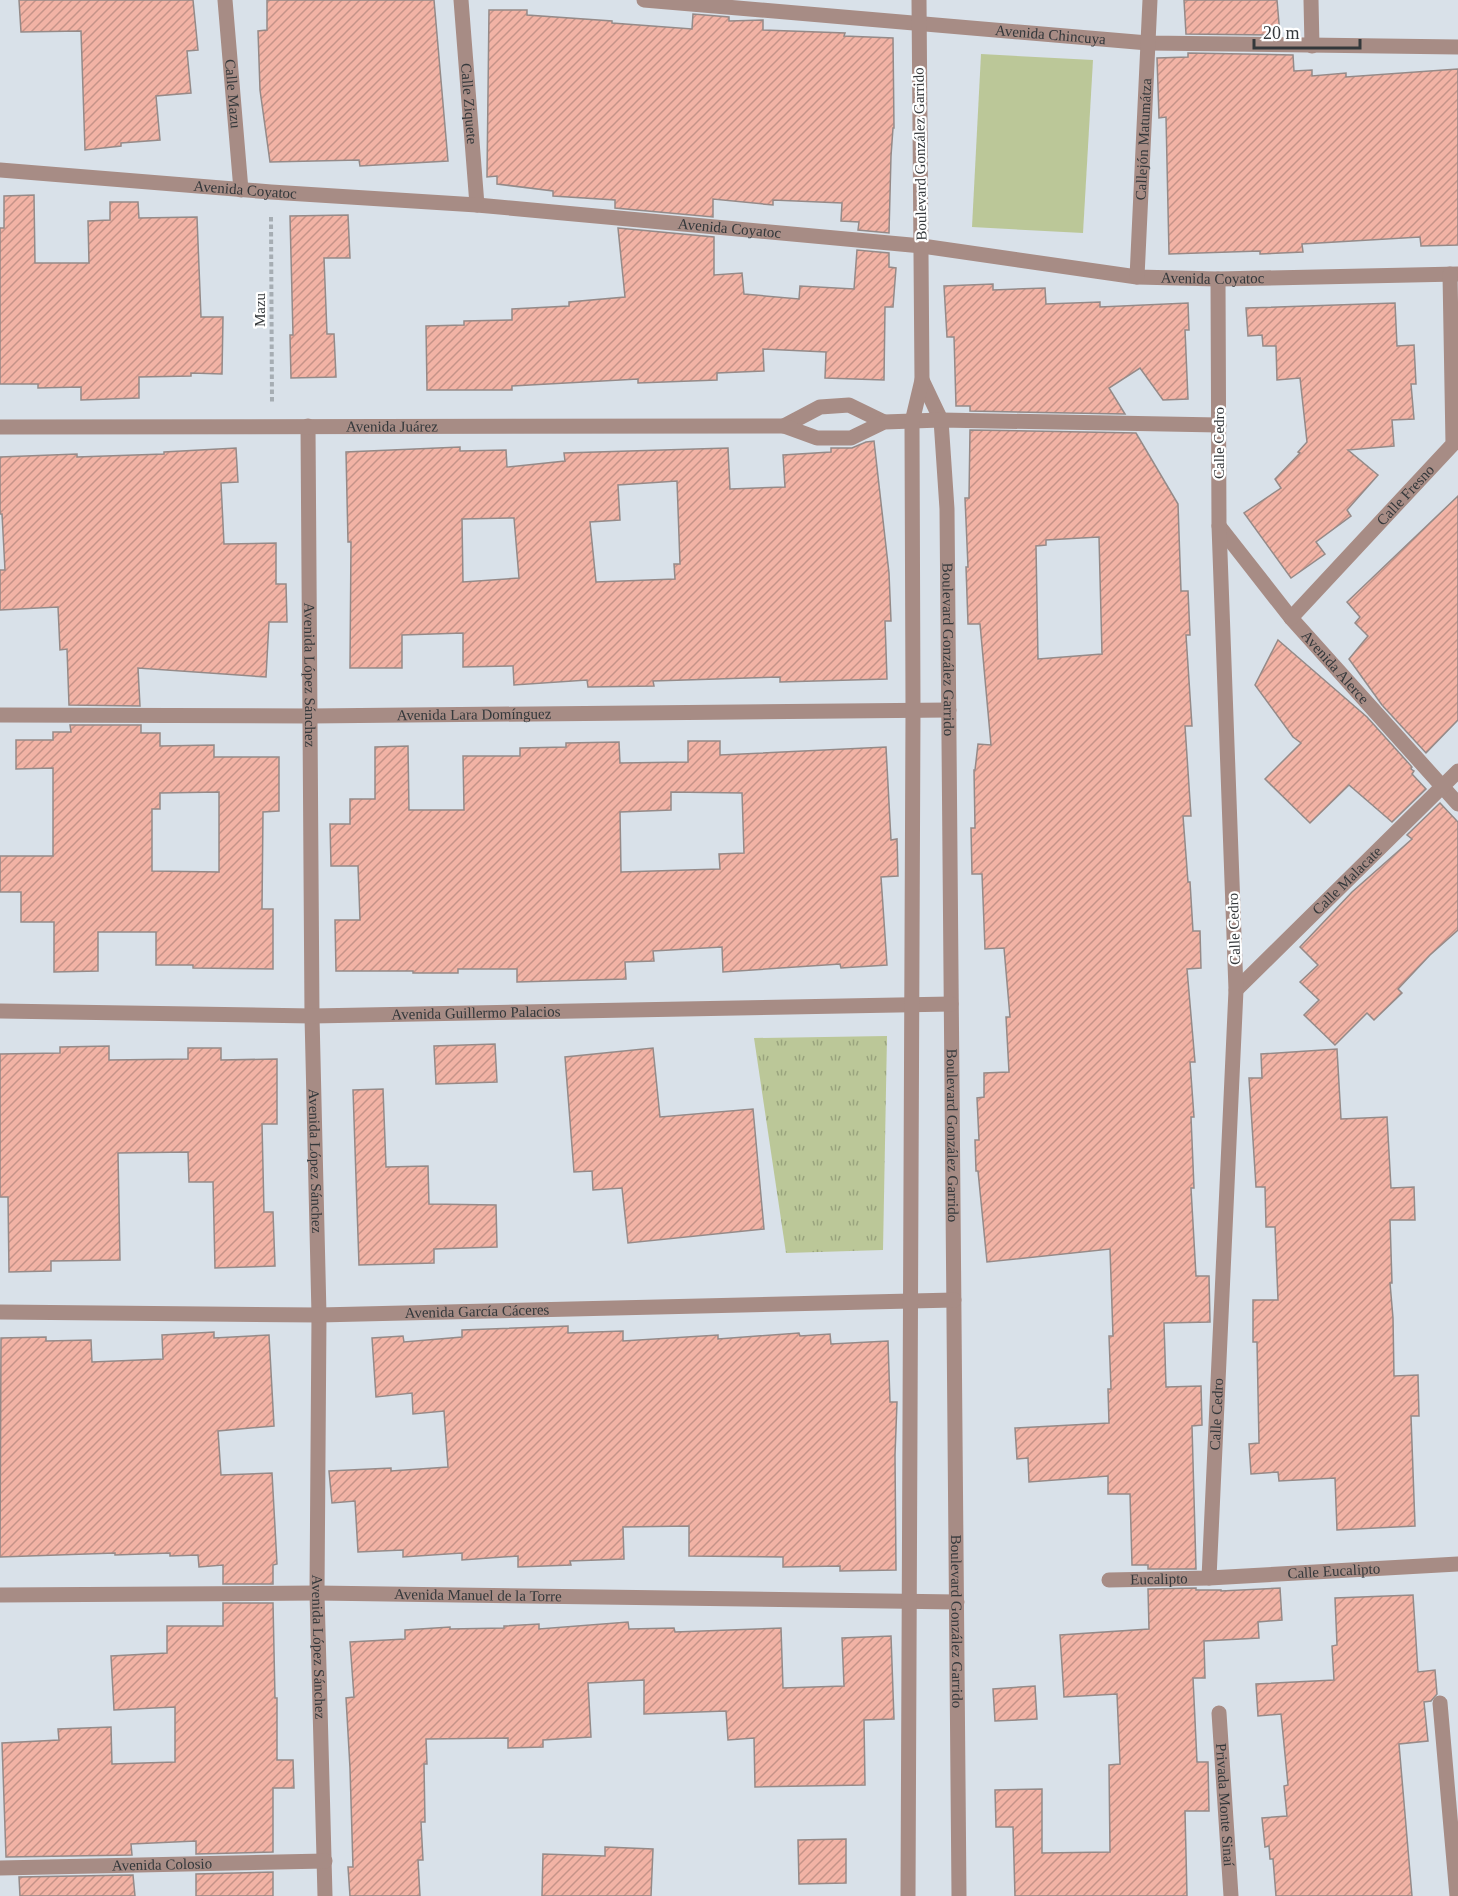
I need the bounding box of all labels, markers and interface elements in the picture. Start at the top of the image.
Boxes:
scale bar [1254,12,1360,50]
street label: Avenida Chincuya [995,22,1107,47]
text: 20 m [1263,23,1300,43]
street label: Calle Mazu [222,58,244,130]
street label: Calle Ziquete [458,63,480,145]
street label: Boulevard González Garrido [910,67,930,241]
street label: Callejón Matumátza [1133,77,1154,201]
street label: Avenida Coyatoc [193,178,298,202]
street label: Avenida Coyatoc [677,216,782,241]
street label: Avenida Coyatoc [1161,270,1265,287]
street label: Mazu [252,292,268,327]
street label: Calle Cedro [1211,407,1227,479]
street label: Avenida Juárez [346,418,438,435]
street label: Calle Fresno [1374,462,1437,528]
street label: Boulevard González Garrido [939,563,957,736]
street label: Avenida López Sánchez [301,603,318,748]
street label: Avenida Alerce [1298,627,1372,707]
street label: Avenida Lara Domínguez [397,706,552,723]
street label: Calle Malacate [1309,843,1385,918]
street label: Calle Cedro [1225,893,1243,965]
street label: Avenida Guillermo Palacios [391,1003,561,1023]
street label: Boulevard González Garrido [944,1049,961,1222]
street label: Avenida López Sánchez [306,1088,325,1234]
street label: Avenida García Cáceres [404,1302,550,1321]
street label: Calle Cedro [1207,1378,1226,1451]
street label: Boulevard González Garrido [948,1535,965,1708]
street label: Calle Eucalipto [1287,1560,1381,1582]
street label: Eucalipto [1130,1570,1188,1588]
street label: Avenida López Sánchez [309,1574,328,1720]
street label: Avenida Manuel de la Torre [394,1586,562,1604]
street label: Privada Monte Sinaí [1213,1743,1237,1867]
street label: Avenida Colosio [112,1855,212,1874]

